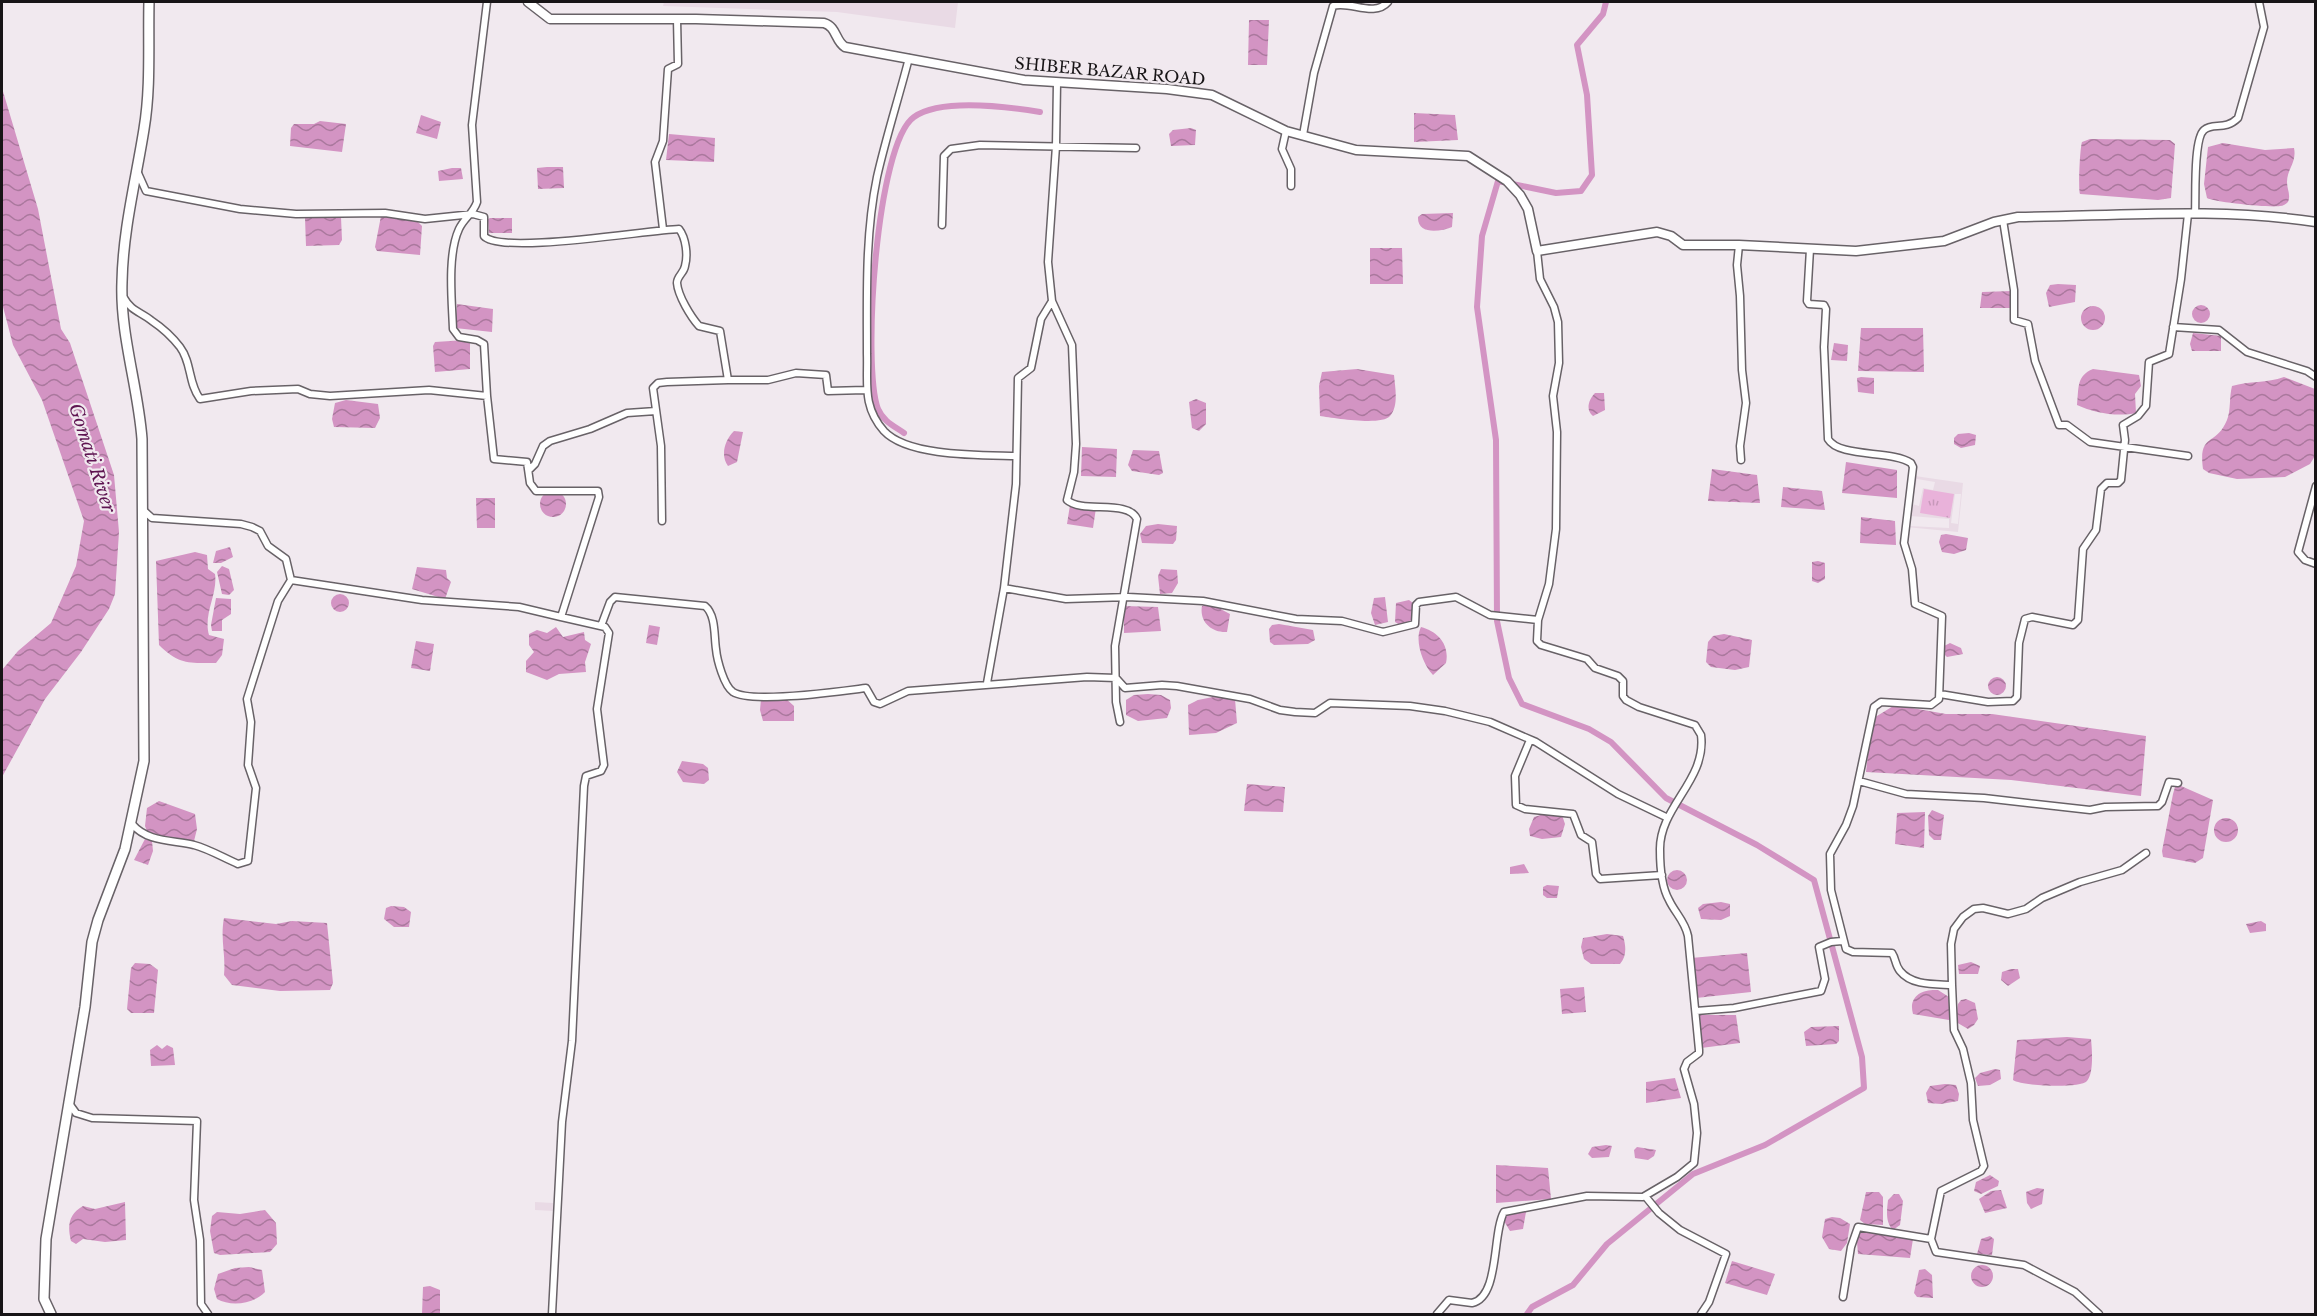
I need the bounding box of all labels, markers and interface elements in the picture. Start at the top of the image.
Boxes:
street label: SHIBER BAZAR ROAD [1014,53,1206,89]
water label: Gomati River [64,401,120,516]

